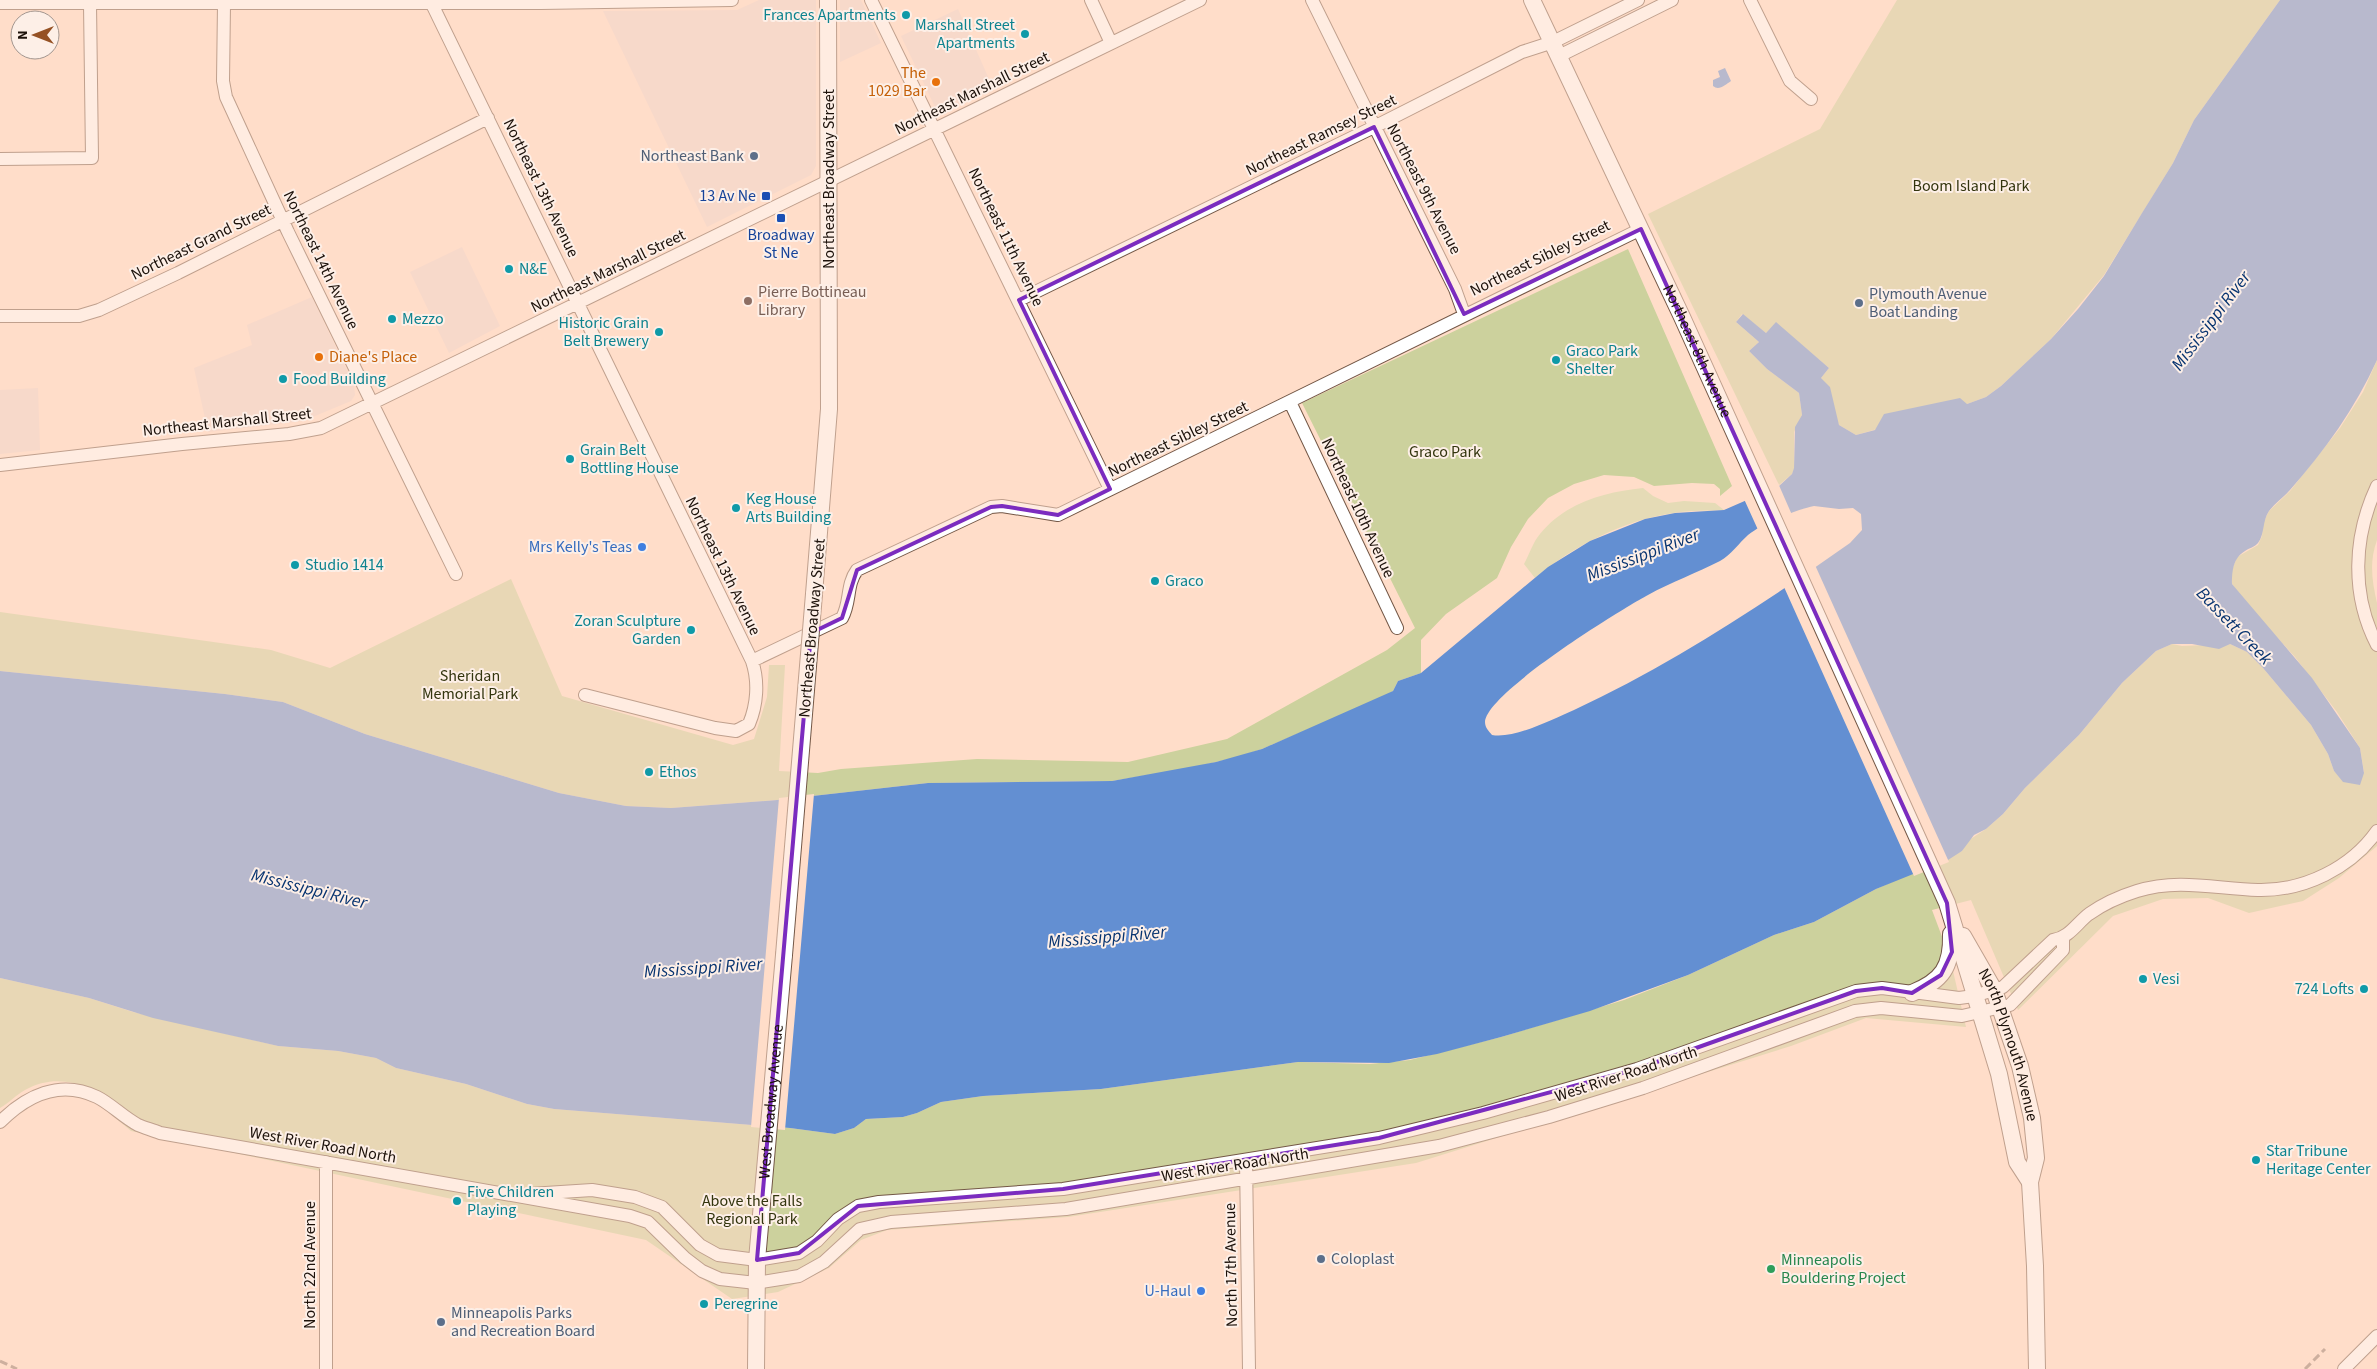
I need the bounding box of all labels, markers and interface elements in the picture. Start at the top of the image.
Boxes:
place label: Frances Apartments [763,4,896,26]
marker: Frances Apartments [900,9,912,21]
north arrow [10,10,60,60]
place label: Marshall Street Apartments [915,14,1016,54]
marker: Marshall Street Apartments [1019,28,1031,40]
text: N [13,30,33,40]
street label: Northeast Marshall Street [891,46,1054,140]
place label: The 1029 Bar [868,62,926,102]
marker: The 1029 Bar [930,76,942,88]
street label: Northeast Broadway Street [818,89,840,269]
street label: Northeast Ramsey Street [1242,89,1401,181]
street label: Northeast 13th Avenue [498,115,584,261]
street label: Northeast 9th Avenue [1382,120,1467,258]
place label: Northeast Bank [640,145,744,167]
marker: Northeast Bank [748,150,760,162]
street label: Northeast 11th Avenue [963,164,1049,310]
park label: Boom Island Park [1912,175,2030,197]
place label: 13 Av Ne [699,185,756,207]
street label: Northeast 14th Avenue [278,187,364,333]
marker: 13 Av Ne [760,190,772,202]
street label: Northeast Grand Street [127,198,275,286]
marker: Broadway St Ne [775,212,787,224]
street label: Northeast Sibley Street [1466,214,1614,302]
street label: Northeast Marshall Street [527,224,690,318]
place label: Broadway St Ne [747,224,815,264]
place label: N&E [519,258,548,280]
marker: N&E [503,263,515,275]
water label: Mississippi River [2165,265,2257,376]
place label: Pierre Bottineau Library [758,281,866,321]
street label: Northeast 8th Avenue [1657,281,1737,421]
place label: Plymouth Avenue Boat Landing [1869,283,1987,323]
marker: Pierre Bottineau Library [742,295,754,307]
marker: Plymouth Avenue Boat Landing [1853,297,1865,309]
place label: Mezzo [402,308,444,330]
place label: Historic Grain Belt Brewery [559,312,650,352]
marker: Mezzo [386,313,398,325]
marker: Historic Grain Belt Brewery [653,326,665,338]
place label: Graco Park Shelter [1566,340,1638,380]
place label: Diane's Place [329,346,417,368]
marker: Diane's Place [313,351,325,363]
marker: Graco Park Shelter [1550,354,1562,366]
place label: Food Building [293,368,386,390]
marker: Food Building [277,373,289,385]
street label: Northeast Sibley Street [1104,395,1252,483]
street label: Northeast Marshall Street [142,402,313,442]
street label: Northeast 10th Avenue [1316,434,1400,582]
place label: Grain Belt Bottling House [580,439,679,479]
park label: Graco Park [1409,441,1481,463]
marker: Grain Belt Bottling House [564,453,576,465]
place label: Keg House Arts Building [746,488,831,528]
street label: Northeast 13th Avenue [680,493,766,639]
marker: Keg House Arts Building [730,502,742,514]
water label: Mississippi River [1583,522,1704,588]
place label: Mrs Kelly's Teas [529,536,632,558]
street label: Northeast Broadway Street [793,537,831,719]
marker: Mrs Kelly's Teas [636,541,648,553]
place label: Studio 1414 [305,554,384,576]
marker: Studio 1414 [289,559,301,571]
place label: Graco [1165,570,1204,592]
marker: Graco [1149,575,1161,587]
water label: Bassett Creek [2190,581,2278,671]
place label: Zoran Sculpture Garden [574,610,681,650]
marker: Zoran Sculpture Garden [685,624,697,636]
park label: Sheridan Memorial Park [422,665,518,705]
place label: Ethos [659,761,697,783]
marker: Ethos [643,766,655,778]
water label: Mississippi River [248,863,370,916]
water label: Mississippi River [1047,919,1168,955]
water label: Mississippi River [643,951,764,985]
street label: North Plymouth Avenue [1973,964,2043,1123]
place label: Vesi [2153,968,2180,990]
marker: Vesi [2137,973,2149,985]
place label: 724 Lofts [2295,978,2354,1000]
marker: 724 Lofts [2358,983,2370,995]
street label: West Broadway Avenue [753,1023,789,1180]
street label: West River Road North [1552,1041,1700,1107]
street label: West River Road North [248,1121,398,1169]
place label: Star Tribune Heritage Center [2266,1140,2371,1180]
street label: West River Road North [1160,1142,1310,1188]
marker: Star Tribune Heritage Center [2250,1154,2262,1166]
place label: Five Children Playing [467,1181,554,1221]
park label: Above the Falls Regional Park [702,1190,802,1230]
marker: Five Children Playing [451,1195,463,1207]
street label: North 22nd Avenue [299,1201,321,1329]
street label: North 17th Avenue [1219,1203,1243,1327]
place label: Coloplast [1331,1248,1395,1270]
place label: Minneapolis Bouldering Project [1781,1249,1906,1289]
marker: Coloplast [1315,1253,1327,1265]
marker: Minneapolis Bouldering Project [1765,1263,1777,1275]
place label: U-Haul [1144,1280,1191,1302]
marker: U-Haul [1195,1285,1207,1297]
place label: Peregrine [714,1293,778,1315]
marker: Peregrine [698,1298,710,1310]
place label: Minneapolis Parks and Recreation Board [451,1302,595,1342]
marker: Minneapolis Parks and Recreation Board [435,1316,447,1328]

